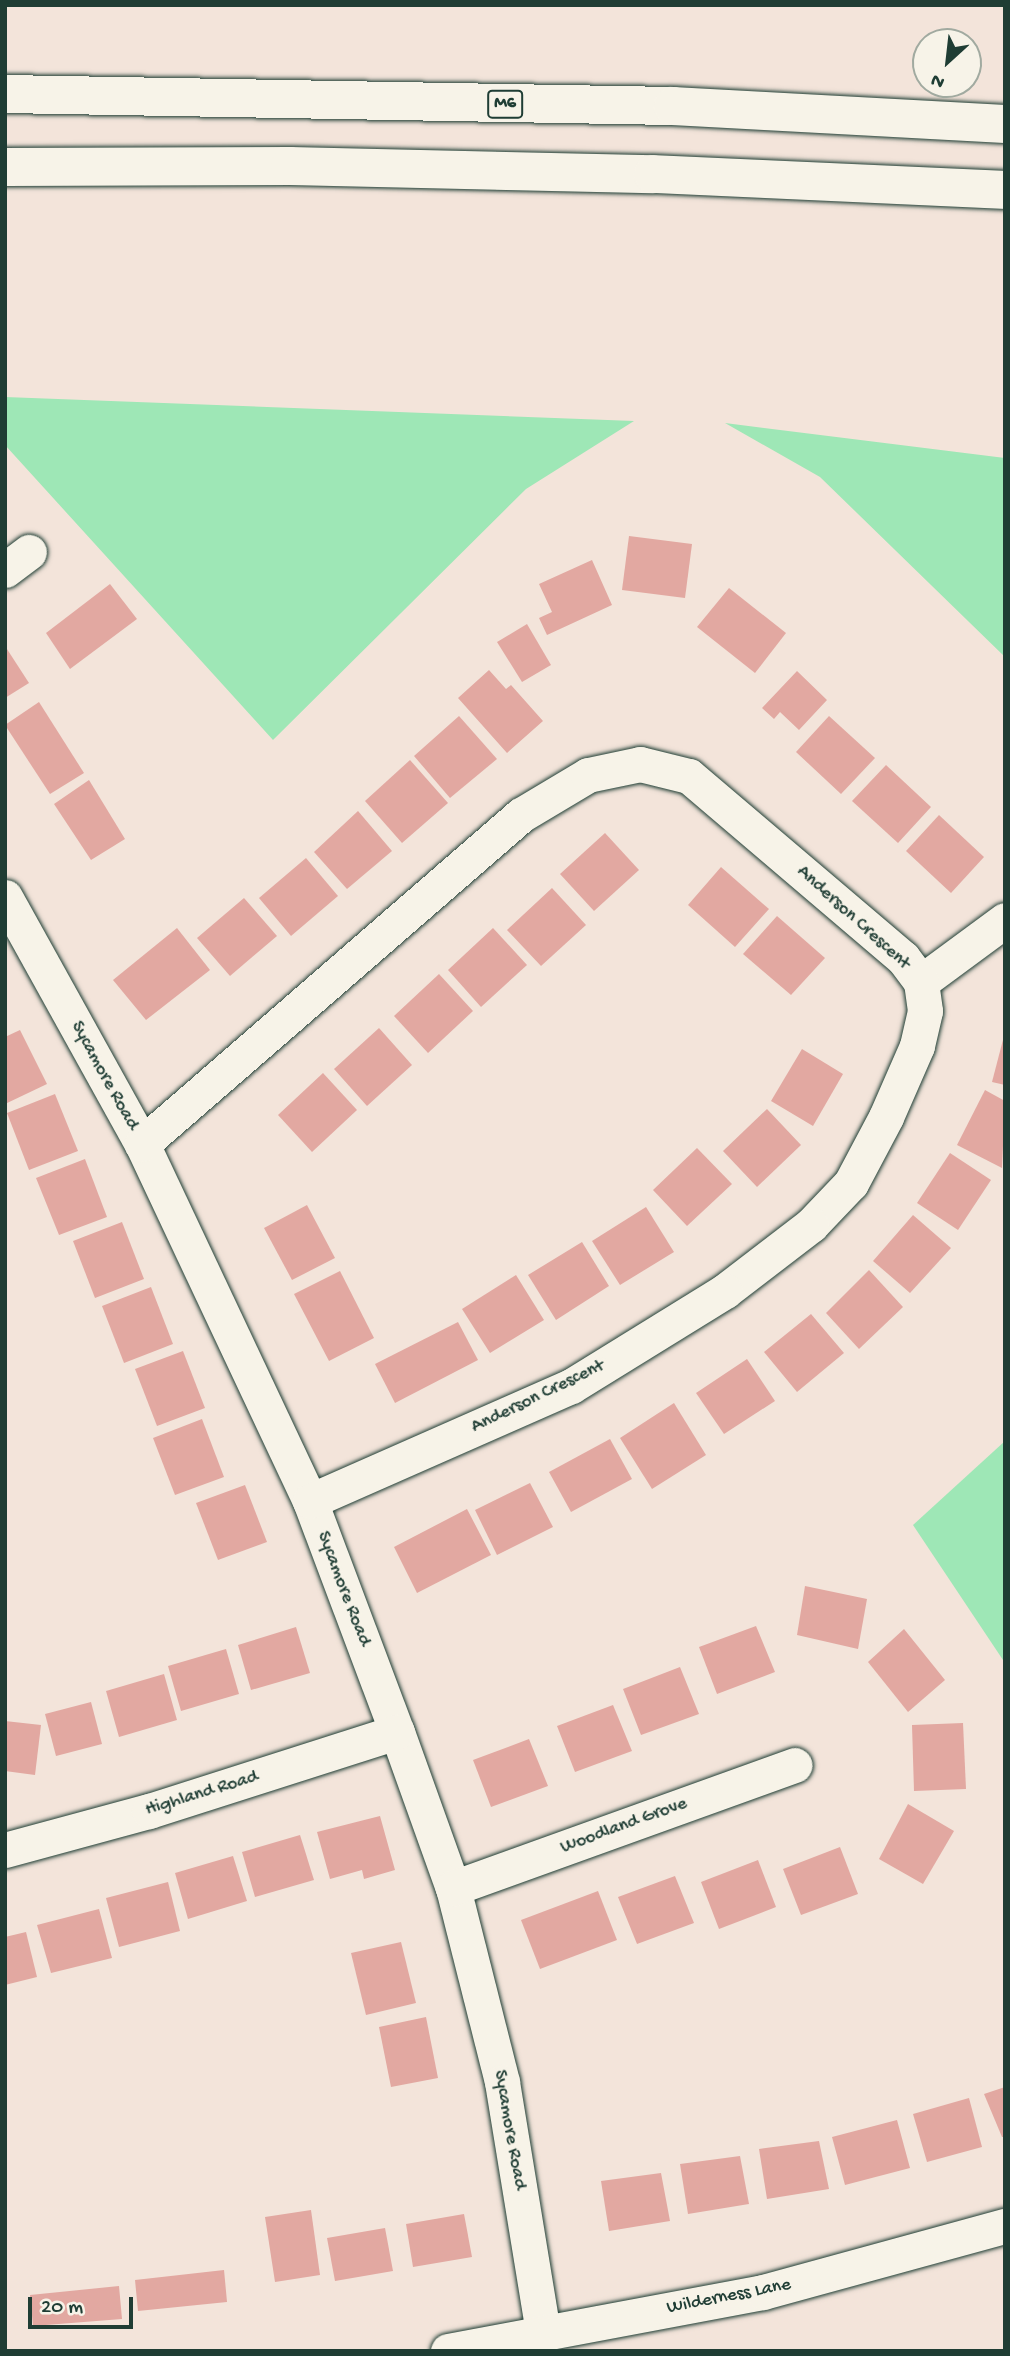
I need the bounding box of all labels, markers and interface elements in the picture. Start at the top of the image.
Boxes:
north arrow [912,28,982,98]
text: N [927,67,949,93]
road number: M6 [486,90,524,119]
street label: Anderson Crescent [791,861,915,975]
street label: Sycamore Road [65,1018,143,1134]
street label: Anderson Crescent [468,1355,608,1439]
street label: Sycamore Road [311,1528,375,1650]
street label: Highland Road [143,1766,261,1822]
street label: Woodland Grove [558,1793,690,1859]
street label: Sycamore Road [487,2068,531,2192]
street label: Wilderness Lane [665,2274,793,2320]
scale bar [32,2282,136,2326]
text: 20 m [41,2296,83,2321]

